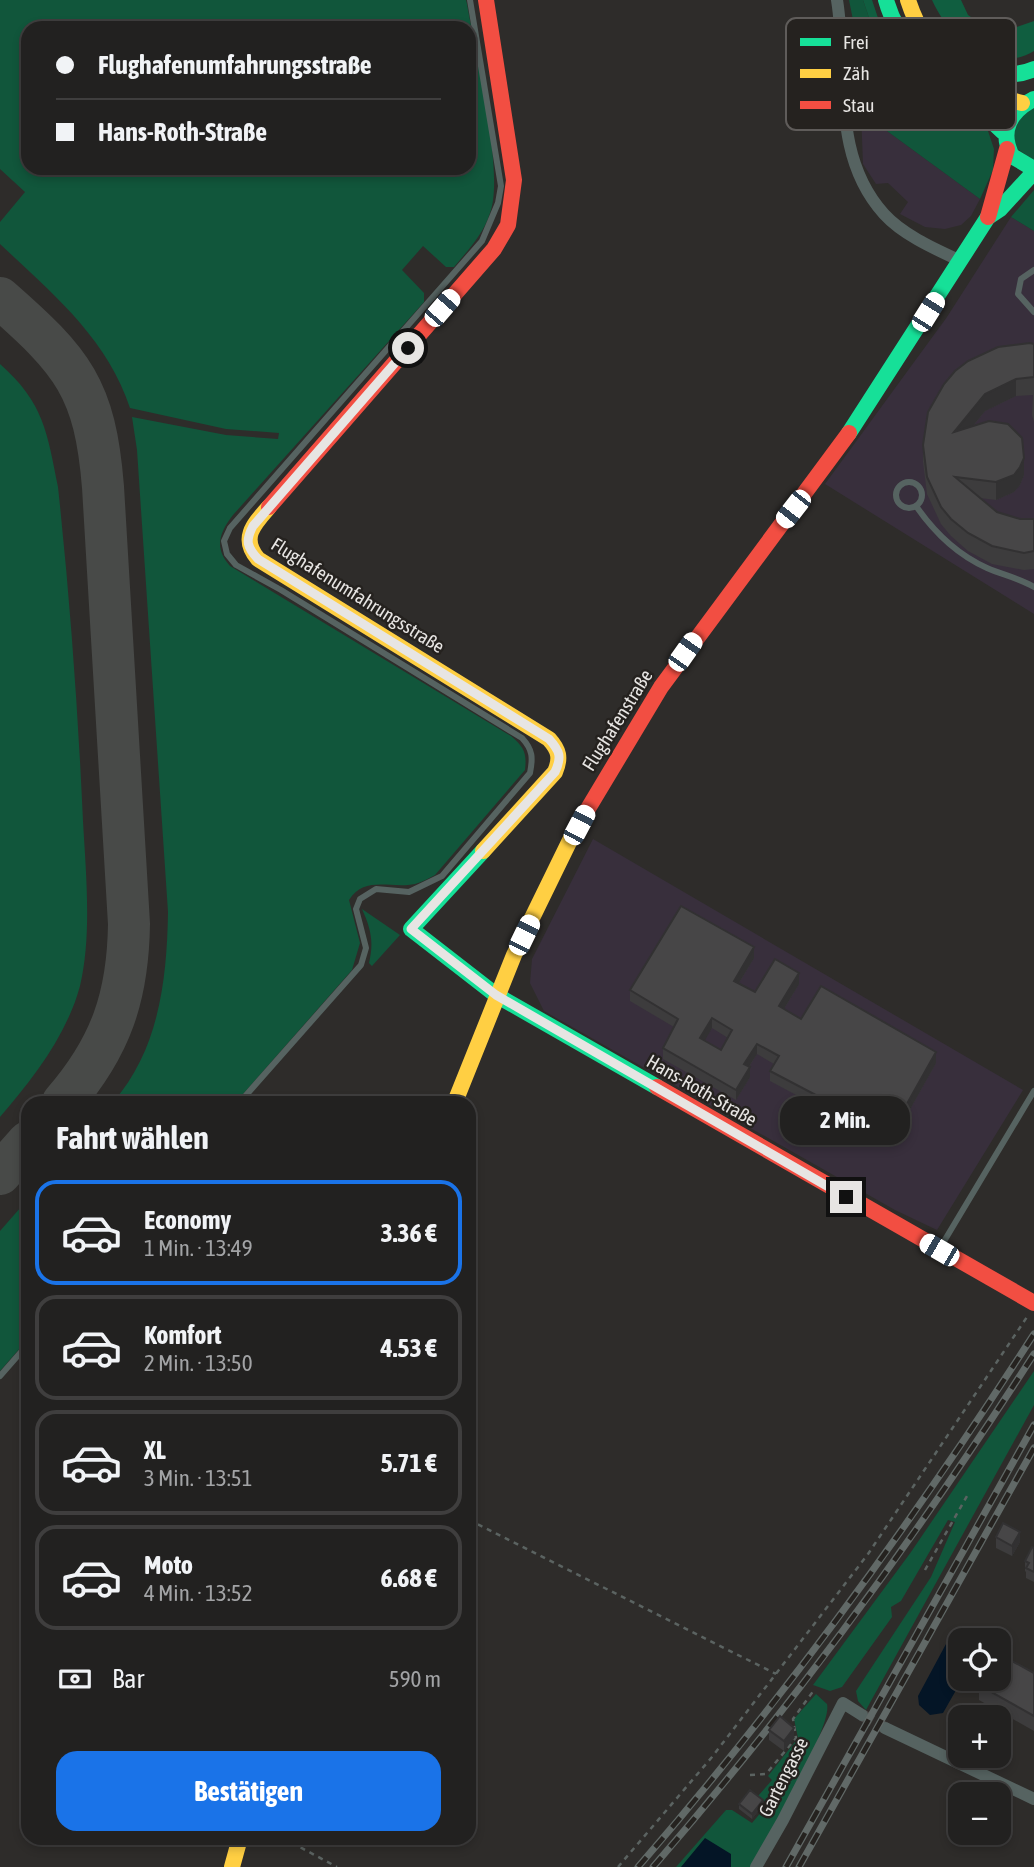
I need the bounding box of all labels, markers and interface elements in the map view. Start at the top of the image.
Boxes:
legend [786,18,1016,130]
text: Frei [843,31,869,53]
text: Flughafenumfahrungsstraße [98,50,372,80]
text: Zäh [843,62,870,84]
text: Stau [843,94,874,116]
text: Hans-Roth-Straße [98,117,267,147]
car [421,285,464,331]
car [908,289,949,335]
route start [392,332,424,364]
car [772,486,815,532]
street label: Flughafenumfahrungsstraße [267,533,449,657]
car [665,629,706,675]
street label: Flughafenstraße [577,665,657,775]
car [560,802,599,848]
car [506,912,543,958]
street label: Hans-Roth-Straße [643,1050,761,1130]
callout: 2 Min. [781,1096,911,1144]
text: 2 Min. [820,1107,870,1133]
text: Fahrt wählen [56,1119,209,1156]
route end [830,1181,862,1213]
icon: car [60,1201,123,1264]
text: Economy [144,1205,231,1235]
text: 3.36 € [380,1218,437,1248]
car [916,1230,963,1270]
text: 1 Min. · 13:49 [144,1235,252,1261]
icon: car [60,1316,123,1379]
text: Komfort [144,1320,221,1350]
text: 4.53 € [380,1333,437,1363]
text: 2 Min. · 13:50 [144,1350,252,1376]
icon: car [60,1431,123,1494]
text: XL [144,1435,166,1465]
text: 5.71 € [380,1448,437,1478]
text: 3 Min. · 13:51 [144,1465,252,1491]
icon: car [60,1546,123,1609]
text: Moto [144,1550,193,1580]
text: 6.68 € [380,1563,437,1593]
text: 4 Min. · 13:52 [144,1580,252,1606]
map controls [948,1628,1011,1845]
button: locate [948,1628,1011,1691]
icon: cash [56,1660,94,1698]
text: Bar [112,1664,144,1694]
text: 590 m [389,1666,441,1692]
button: + [948,1705,1011,1768]
street label: Gartengasse [754,1734,812,1820]
button: Bestätigen [56,1751,441,1831]
button: − [948,1782,1011,1845]

